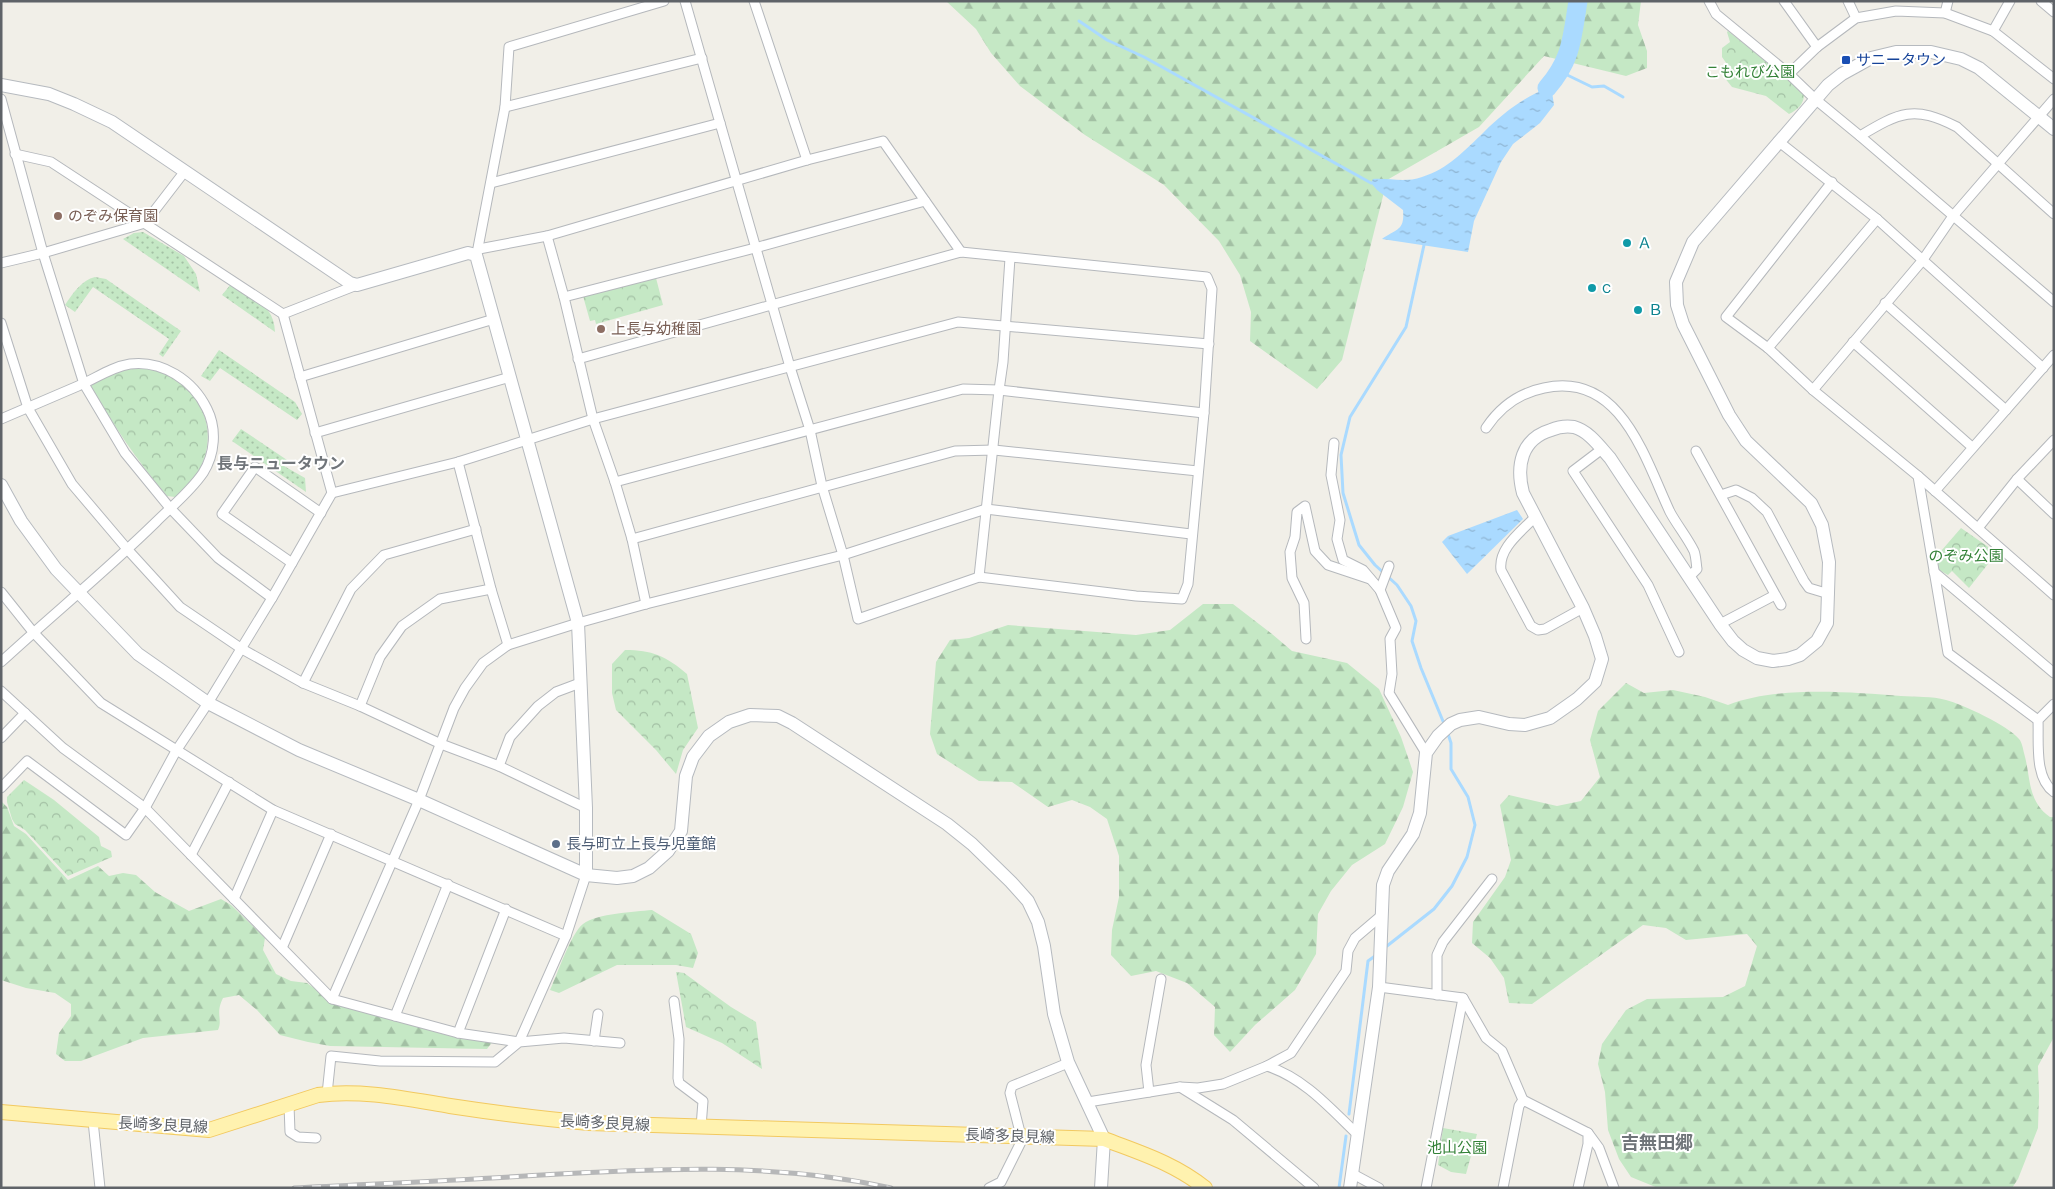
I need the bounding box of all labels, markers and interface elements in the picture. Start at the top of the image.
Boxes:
place label: サニータウン [1856,51,1946,69]
marker: サニータウン [1840,54,1852,66]
park label: こもれび公園 [1705,63,1795,81]
place label: のぞみ保育園 [68,207,158,225]
marker: のぞみ保育園 [52,210,64,222]
place label: Ａ [1637,234,1652,252]
marker: Ａ [1621,237,1633,249]
place label: C [1602,279,1611,297]
marker: C [1586,282,1598,294]
place label: Ｂ [1648,301,1663,319]
marker: Ｂ [1632,304,1644,316]
place label: 上長与幼稚園 [611,320,701,338]
marker: 上長与幼稚園 [595,323,607,335]
district label: 長与ニュータウン [217,454,345,473]
park label: のぞみ公園 [1928,547,2004,565]
place label: 長与町立上長与児童館 [566,835,716,853]
marker: 長与町立上長与児童館 [550,838,562,850]
street label: 長崎多良見線 [560,1112,650,1134]
street label: 長崎多良見線 [118,1114,208,1136]
street label: 長崎多良見線 [965,1125,1055,1147]
district label: 吉無田郷 [1621,1132,1693,1154]
park label: 池山公園 [1427,1139,1487,1157]

